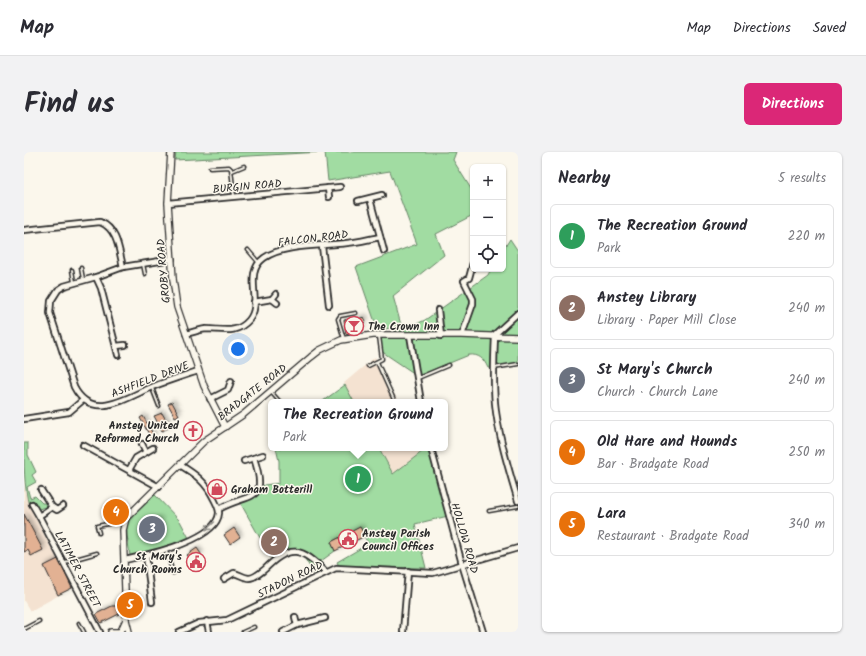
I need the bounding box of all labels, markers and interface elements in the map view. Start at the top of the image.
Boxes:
text: Map [20,13,54,43]
text: Map [686,17,711,39]
text: Directions [733,17,791,39]
text: Saved [813,17,846,39]
text: Find us [24,82,115,127]
button: Directions [744,83,842,125]
map controls [470,164,506,272]
button: + [470,164,506,200]
text: Nearby [558,165,610,192]
text: 5 results [778,168,826,189]
street label: BURGIN ROAD [212,175,282,199]
button: − [470,200,506,236]
text: The Recreation Ground [597,214,747,238]
street label: FALCON ROAD [277,226,349,252]
text: 1 [570,226,574,247]
text: 220 m [788,226,825,247]
button: locate [470,236,506,272]
street label: GROBY ROAD [152,238,176,304]
text: Park [597,238,621,259]
text: Anstey Library [597,286,696,310]
text: 2 [568,298,576,319]
text: 240 m [788,298,825,319]
text: Library · Paper Mill Close [597,310,736,331]
bar icon: The Crown Inn [343,315,365,337]
place label: The Crown Inn [368,318,439,336]
your location [228,339,248,359]
street label: ASHFIELD DRIVE [109,357,192,403]
text: St Mary's Church [597,358,712,382]
street label: BRADGATE ROAD [214,360,291,426]
text: 3 [568,370,576,391]
text: 240 m [788,370,825,391]
text: Church · Church Lane [597,382,718,403]
popup [268,399,448,451]
text: The Recreation Ground [283,403,433,427]
place label: Anstey United Reformed Church [95,417,180,448]
church icon: Anstey United Reformed Church [182,420,204,442]
text: Park [283,427,306,448]
text: Old Hare and Hounds [597,430,737,454]
text: 4 [568,442,576,463]
text: 250 m [788,442,825,463]
text: Bar · Bradgate Road [597,454,709,475]
pin: 1 [345,464,371,494]
shop icon: Graham Botterill [206,478,228,500]
place label: Graham Botterill [231,481,312,499]
pin: 4 [103,497,129,527]
street label: HOLLOW ROAD [445,501,483,576]
text: Lara [597,502,626,526]
pin: 3 [139,514,165,544]
text: 5 [569,514,575,535]
text: 340 m [788,514,825,535]
one-way arrow [205,522,216,531]
place label: Anstey Parish Council Offices [362,525,435,556]
text: Restaurant · Bradgate Road [597,526,749,547]
pin: 2 [261,527,287,557]
street label: LATIMER STREET [49,528,106,612]
public building icon: Anstey Parish Council Offices [337,528,359,550]
place label: St Mary's Church Rooms [113,548,183,579]
public building icon: St Mary's Church Rooms [185,551,207,573]
street label: STADON ROAD [255,556,326,604]
pin: 5 [117,590,143,620]

